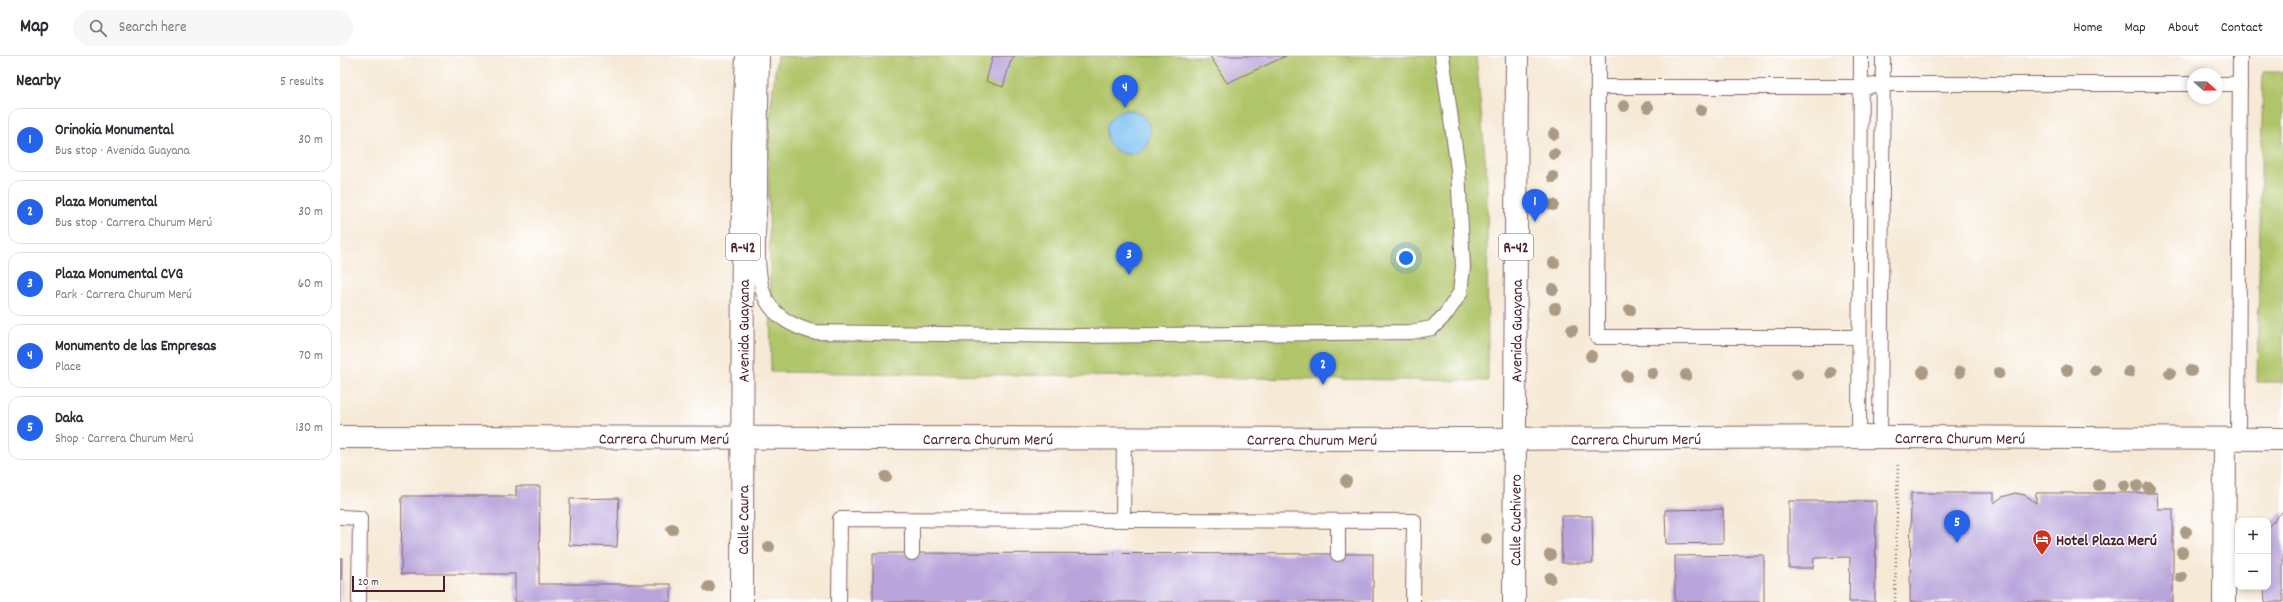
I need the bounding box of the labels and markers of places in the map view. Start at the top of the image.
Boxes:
pin: 4 [1112,75,1138,108]
pin: 1 [1522,189,1548,222]
pin: 3 [1116,242,1142,275]
pin: 2 [1310,352,1336,385]
pin: 5 [1944,510,1970,543]
hotel icon: Hotel Plaza Merú [2031,528,2053,556]
place label: Hotel Plaza Merú [2056,530,2157,553]

